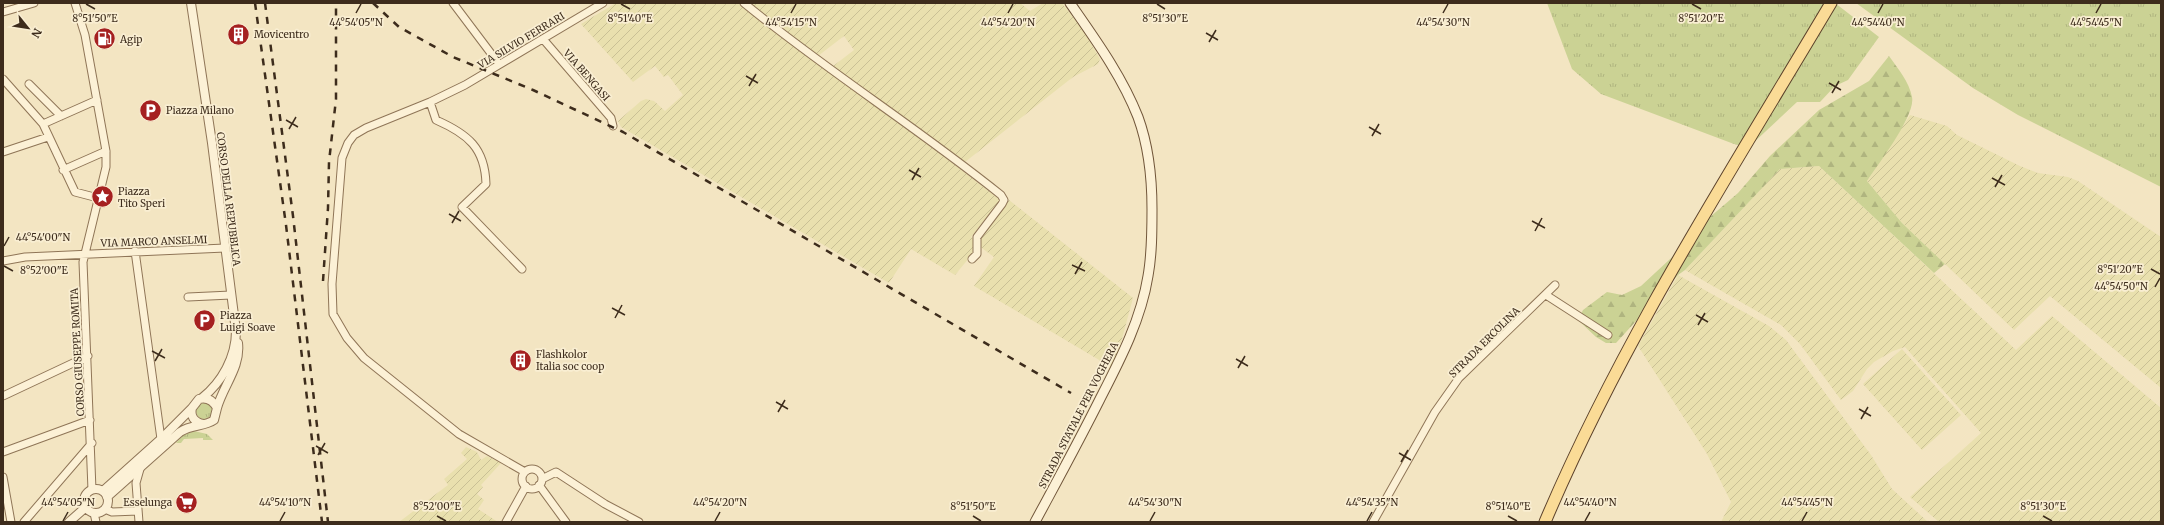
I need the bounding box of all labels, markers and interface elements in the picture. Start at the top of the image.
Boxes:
north arrow [8,8,48,48]
street label: VIA SILVIO FERRARI [475,9,567,72]
text: 8°51'50"E [72,12,118,25]
text: 8°51'40"E [608,12,653,25]
text: 8°51'30"E [1142,12,1188,25]
text: 8°51'20"E [1678,12,1724,25]
text: 44°54'05"N [329,16,383,29]
text: 44°54'15"N [765,16,817,29]
text: 44°54'20"N [981,16,1035,29]
text: 44°54'30"N [1416,16,1470,29]
text: 44°54'40"N [1851,16,1905,29]
text: 44°54'45"N [2070,16,2122,29]
building icon: Movicentro [225,21,251,47]
text: N [28,26,45,41]
fuel station icon: Agip [91,26,117,52]
place label: Movicentro [254,28,309,41]
place label: Agip [119,33,142,46]
street label: VIA BENGASI [560,46,613,104]
parking icon: Piazza Milano [138,97,164,123]
place label: Piazza Milano [166,104,234,117]
street label: CORSO DELLA REPUBBLICA [214,131,243,268]
place icon: Piazza Tito Speri [89,184,115,210]
place label: Piazza Tito Speri [118,185,165,210]
text: 44°54'00"N [16,231,70,244]
street label: VIA MARCO ANSELMI [99,233,208,250]
text: 8°51'20"E [2097,263,2143,276]
text: 8°52'00"E [20,264,69,277]
text: 44°54'50"N [2094,280,2148,293]
street label: CORSO GIUSEPPE ROMITA [68,287,87,416]
street label: STRADA ERCOLINA [1446,304,1523,381]
parking icon: Piazza Luigi Soave [192,308,218,334]
place label: Piazza Luigi Soave [220,309,275,334]
street label: STRADA STATALE PER VOGHERA [1036,339,1122,491]
building icon: Flashkolor Italia soc coop [507,347,533,373]
place label: Flashkolor Italia soc coop [536,348,604,373]
supermarket icon: Esselunga [174,489,200,515]
text: 44°54'05"N [41,496,95,509]
place label: Esselunga [123,496,173,509]
text: 44°54'10"N [259,496,311,509]
text: 44°54'20"N [693,496,747,509]
text: 44°54'30"N [1128,496,1182,509]
text: 44°54'35"N [1346,496,1398,509]
text: 44°54'40"N [1563,496,1617,509]
text: 44°54'45"N [1781,496,1833,509]
text: 8°52'00"E [413,500,462,513]
text: 8°51'50"E [950,500,996,513]
text: 8°51'40"E [1486,500,1531,513]
text: 8°51'30"E [2020,500,2066,513]

